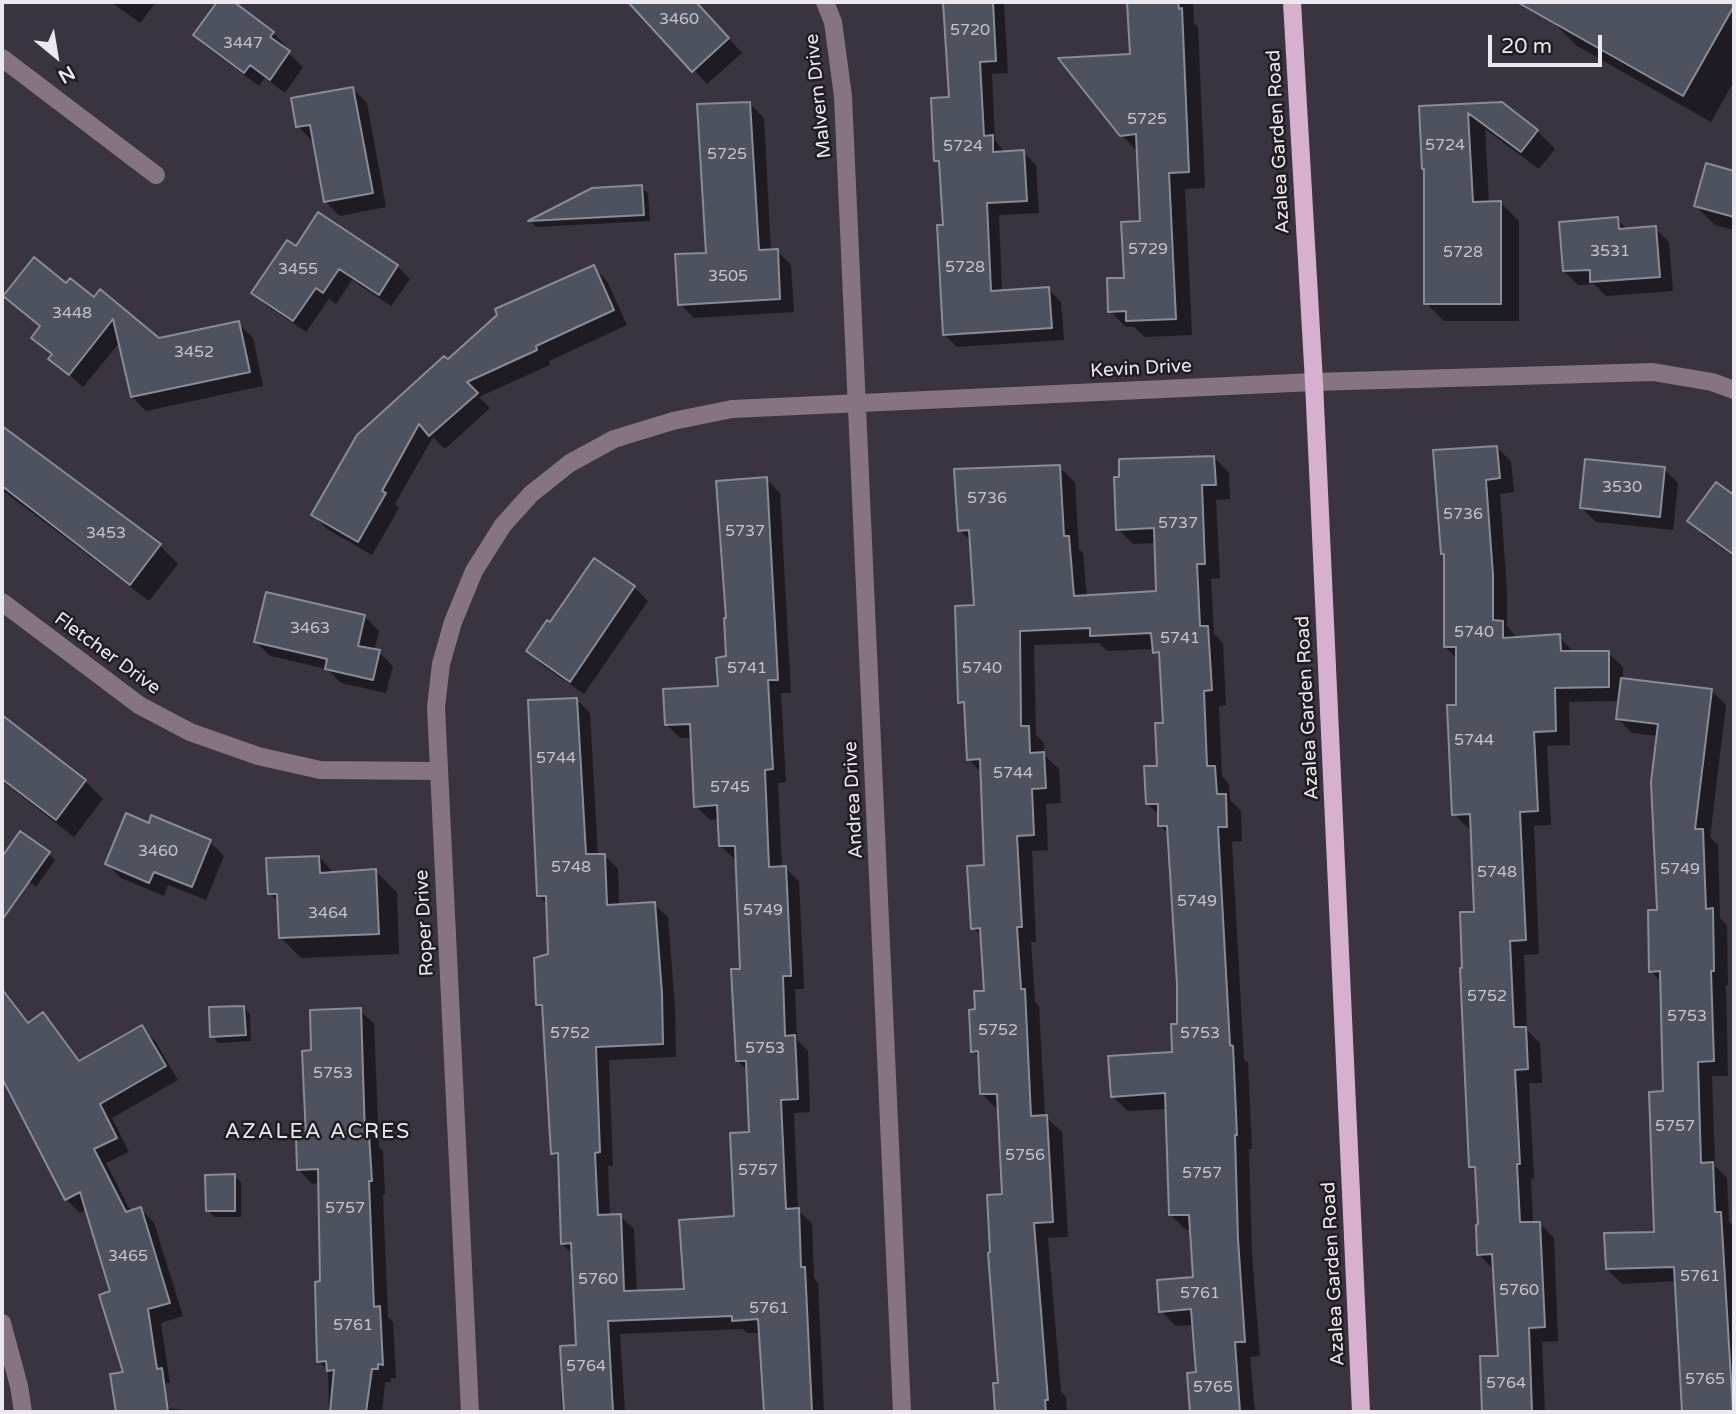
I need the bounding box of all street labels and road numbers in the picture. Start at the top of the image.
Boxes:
street label: Malvern Drive [801,33,837,159]
street label: Azalea Garden Road [1263,49,1295,235]
street label: Kevin Drive [1090,355,1192,383]
street label: Fletcher Drive [50,608,164,700]
street label: Azalea Garden Road [1292,615,1324,801]
street label: Andrea Drive [840,741,868,859]
street label: Roper Drive [411,869,439,977]
street label: Azalea Garden Road [1318,1181,1350,1367]

